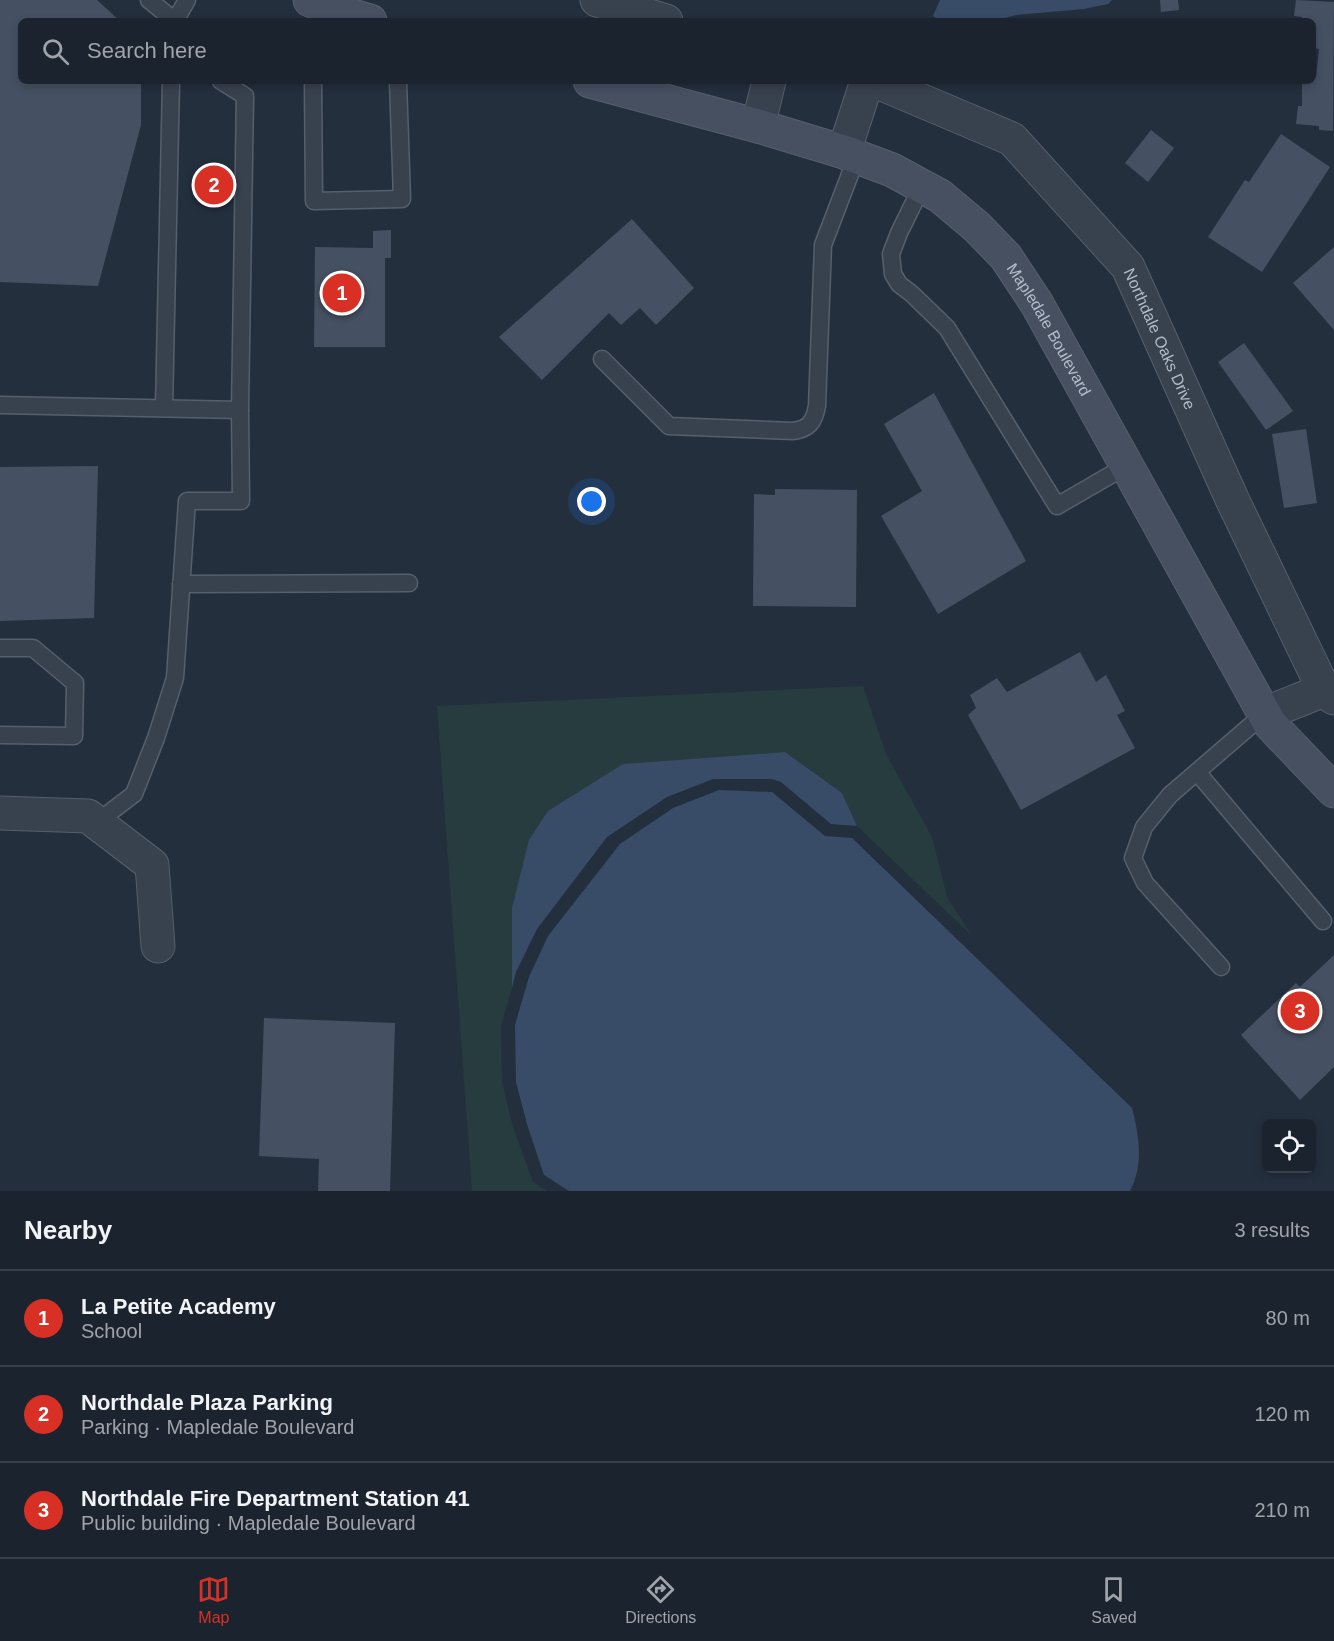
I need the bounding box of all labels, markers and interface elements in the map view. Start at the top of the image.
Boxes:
search box [18,18,1316,84]
icon: search [39,35,72,68]
text: Search here [87,38,207,63]
pin: 2 [194,162,234,207]
street label: Mapledale Boulevard [1004,260,1095,398]
street label: Northdale Oaks Drive [1121,265,1199,412]
pin: 1 [322,270,362,316]
your location [577,487,606,516]
pin: 3 [1280,988,1320,1034]
map controls [1262,1119,1316,1173]
button: locate [1262,1119,1316,1173]
text: Nearby [24,1215,112,1245]
text: 3 results [1234,1219,1310,1241]
text: La Petite Academy [81,1294,276,1319]
text: 1 [38,1307,49,1329]
text: 80 m [1266,1307,1310,1329]
text: School [81,1320,142,1342]
text: Northdale Plaza Parking [81,1390,333,1415]
text: 2 [38,1403,49,1425]
text: 120 m [1254,1403,1310,1425]
text: Parking · Mapledale Boulevard [81,1416,355,1438]
text: Northdale Fire Department Station 41 [81,1486,470,1511]
text: 3 [38,1499,49,1521]
text: 210 m [1254,1499,1310,1521]
text: Public building · Mapledale Boulevard [81,1512,416,1534]
tab: Map [197,1573,230,1627]
tab: Directions [625,1573,696,1627]
tab: Saved [1091,1573,1137,1627]

